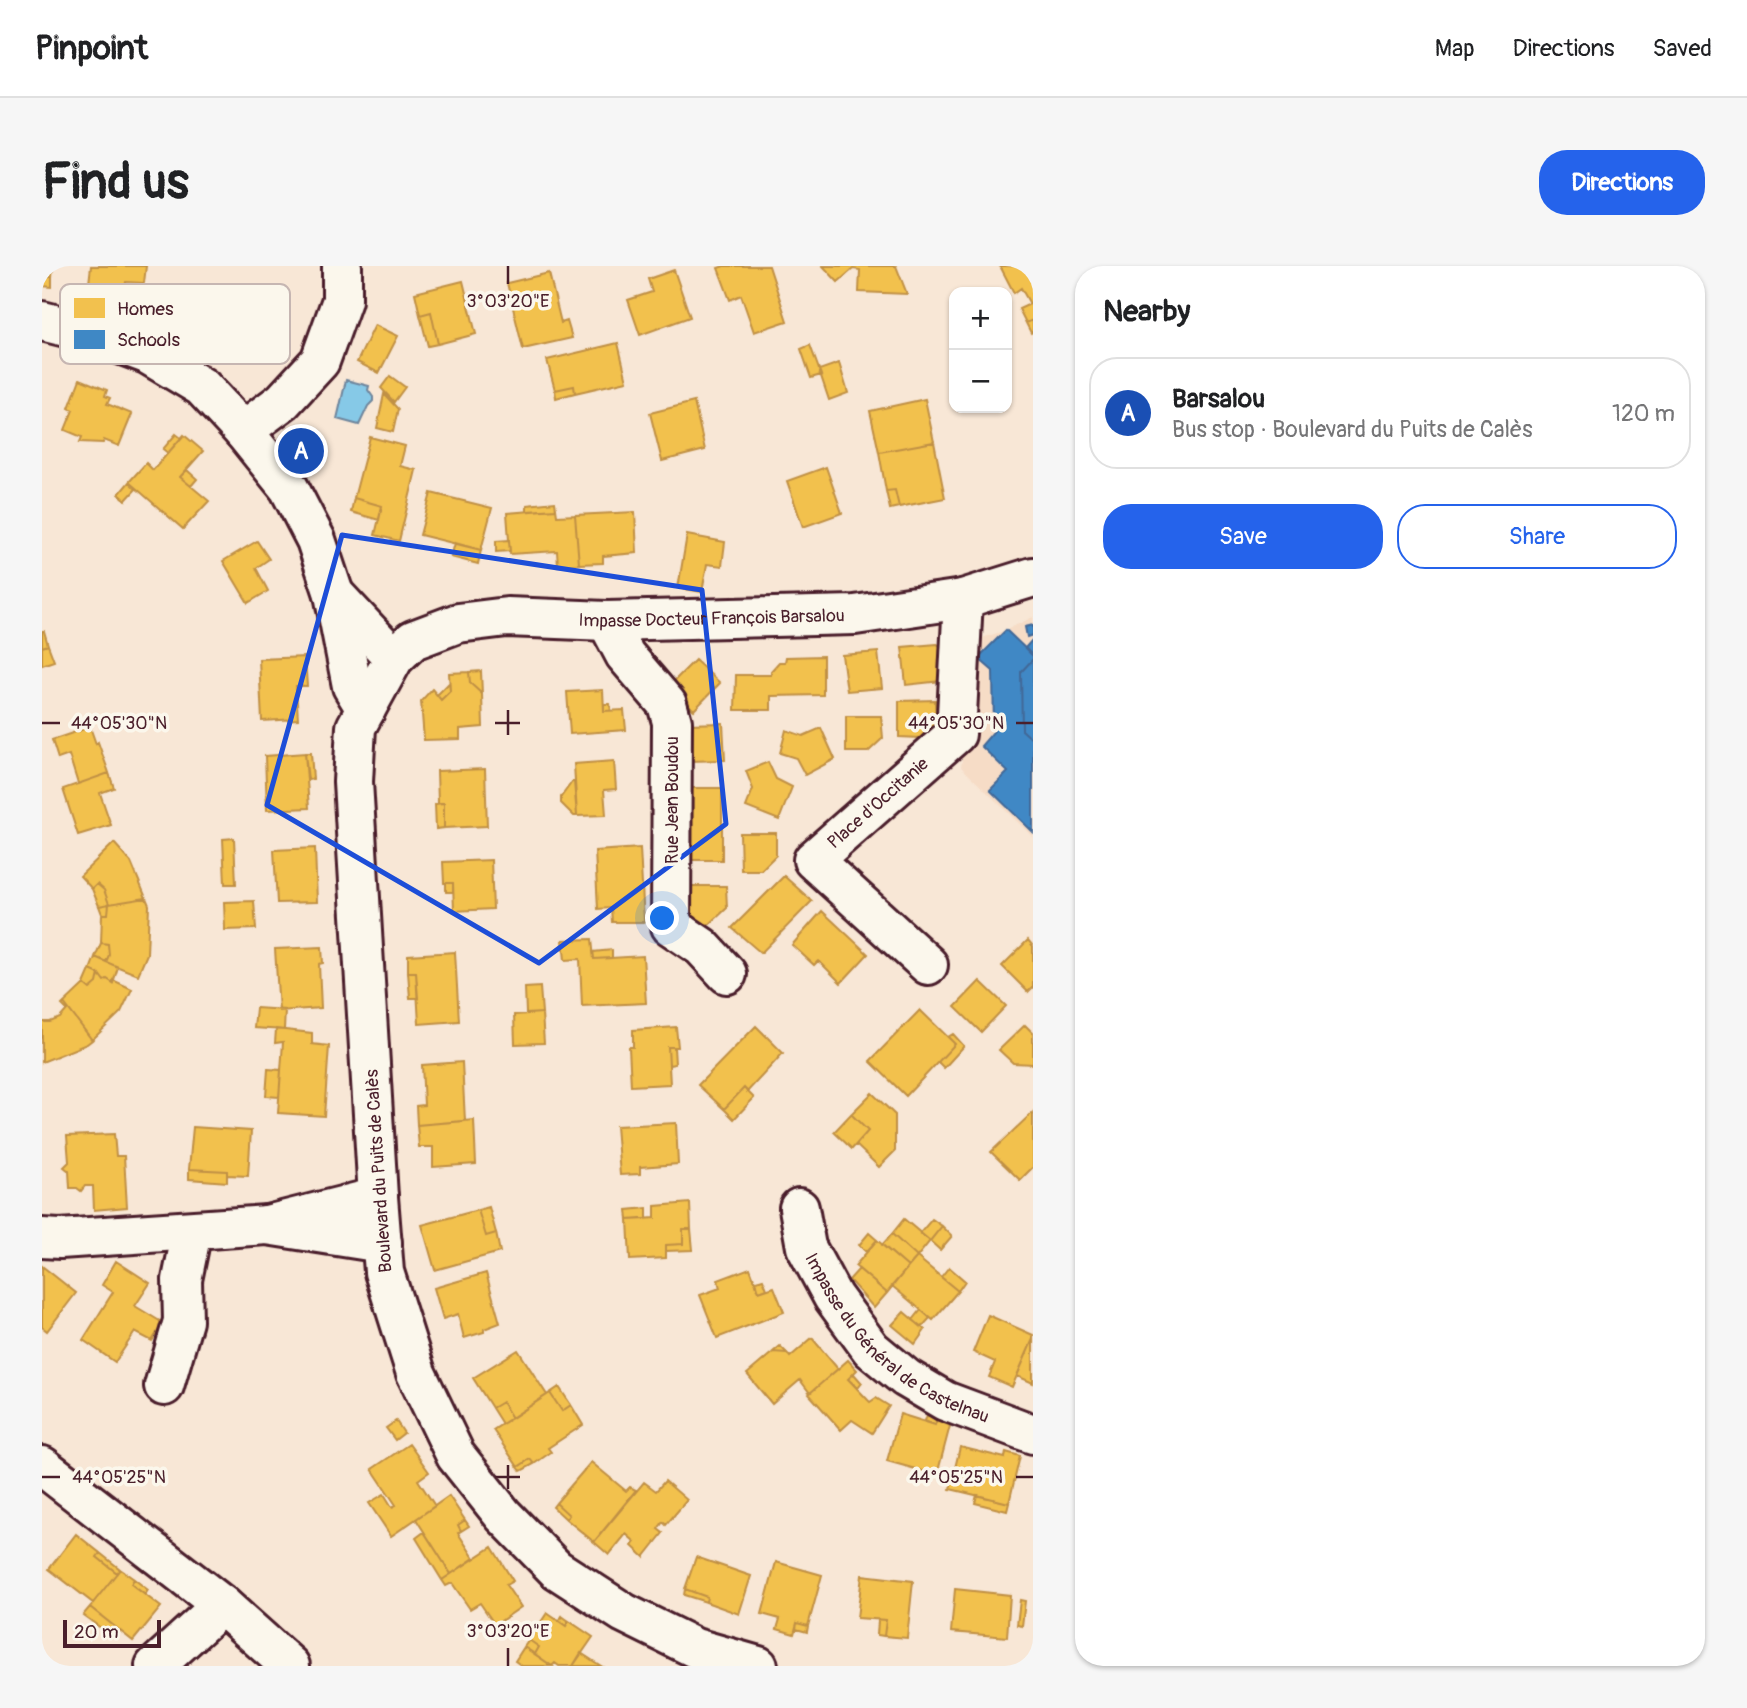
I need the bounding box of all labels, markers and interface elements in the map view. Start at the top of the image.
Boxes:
text: Pinpoint [35,28,148,69]
text: Map [1435,34,1475,63]
text: Directions [1513,34,1614,63]
text: Saved [1652,34,1712,63]
button: Directions [1539,150,1705,215]
text: Find us [42,152,189,213]
legend [60,284,290,364]
map controls [949,287,1012,413]
button: + [949,287,1012,350]
text: 3°03'20"E [467,290,549,313]
text: Nearby [1103,293,1190,330]
text: Homes [117,297,174,321]
text: Schools [117,328,181,352]
button: − [949,350,1012,413]
text: Barsalou [1172,383,1265,415]
text: A [1121,399,1135,428]
text: 120 m [1612,399,1675,428]
text: Bus stop · Boulevard du Puits de Calès [1172,415,1533,444]
pin: A [278,425,324,477]
button: Save [1103,504,1383,569]
button: Share [1397,504,1677,569]
street label: Impasse Docteur François Barsalou [578,604,845,633]
text: 44°05'30"N [71,712,167,735]
text: 44°05'30"N [908,712,1004,735]
street label: Rue Jean Boudou [661,736,684,864]
street label: Place d'Occitanie [822,752,933,854]
your location [645,901,679,935]
street label: Boulevard du Puits de Calès [360,1069,398,1273]
street label: Impasse du Général de Castelnau [800,1249,992,1428]
text: 44°05'25"N [72,1466,166,1489]
text: 44°05'25"N [909,1466,1003,1489]
scale bar [63,1617,161,1649]
text: 20 m [74,1620,119,1644]
text: 3°03'20"E [467,1620,549,1643]

